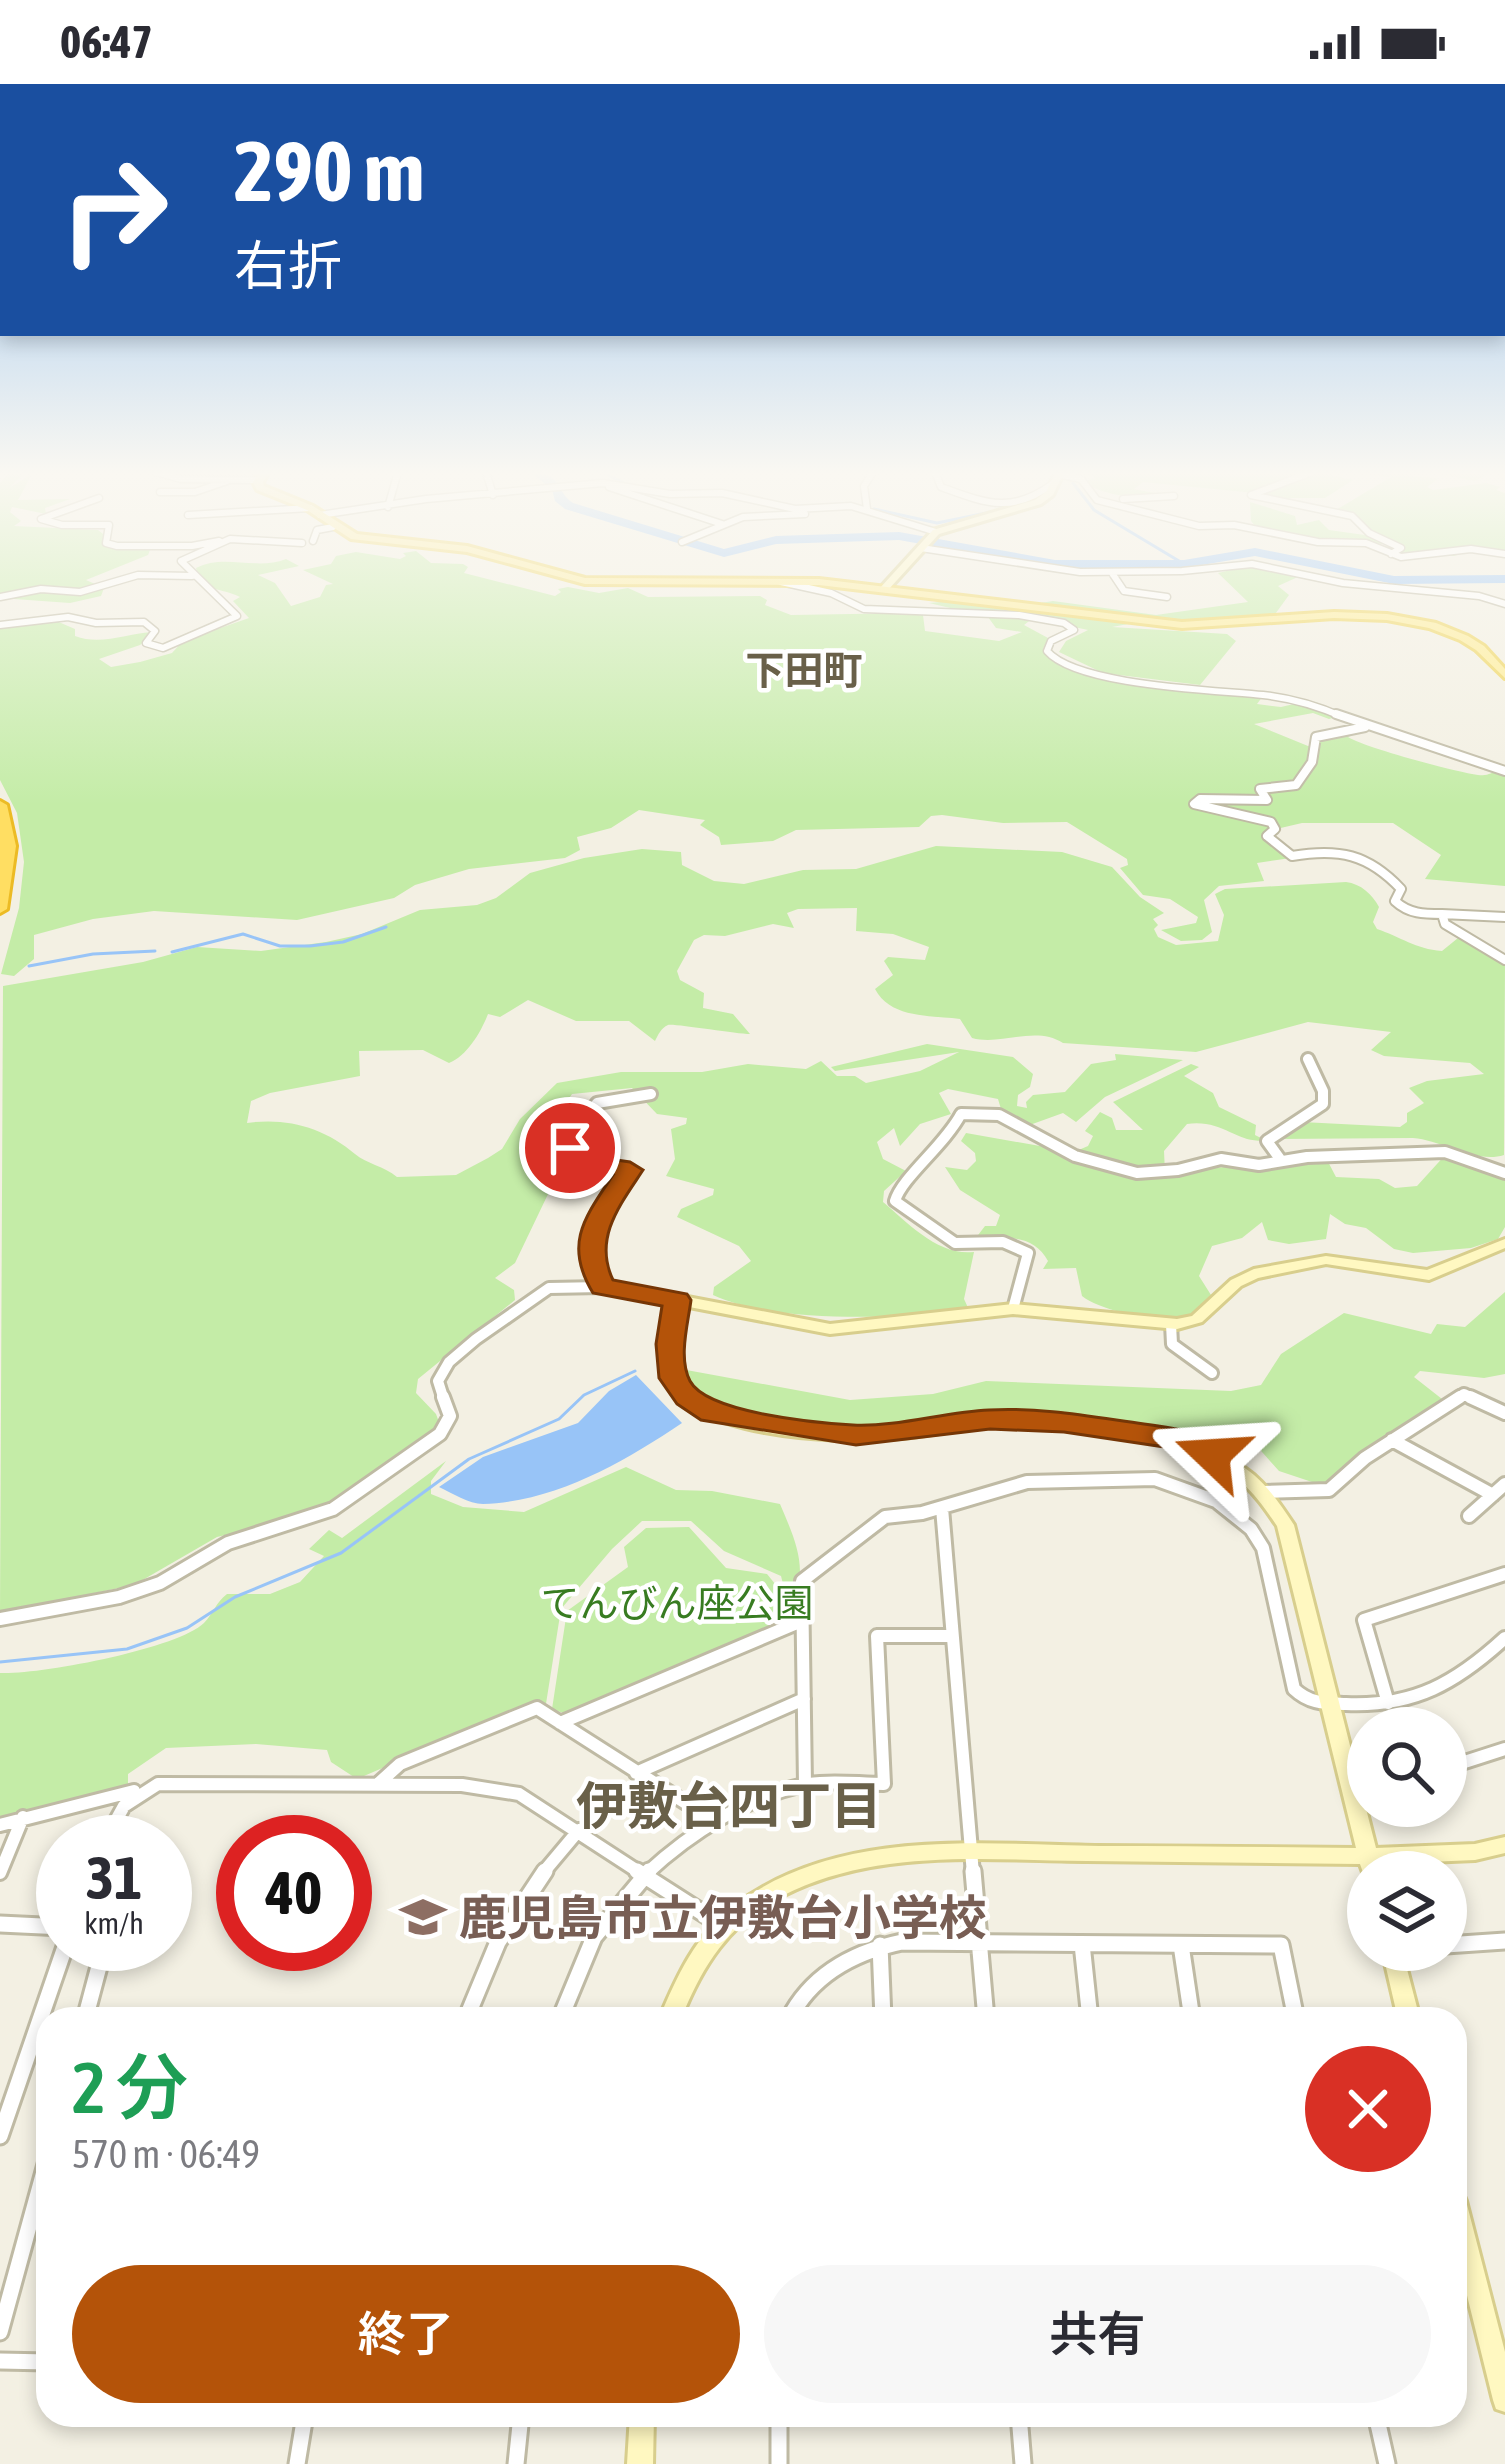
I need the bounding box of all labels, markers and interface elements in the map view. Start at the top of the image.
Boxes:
text: 06:47 [60,16,153,68]
text: 290 m [234,123,424,219]
icon: right [36,132,192,288]
text: 右折 [234,235,342,296]
district label: 下田町 [745,648,863,692]
pin [519,1097,621,1199]
icon: arrive [537,1115,603,1181]
position arrow [1149,1392,1275,1518]
park label: てんびん座公園 [540,1581,814,1625]
map controls [1347,1707,1467,1971]
button: search [1347,1707,1467,1827]
district label: 伊敷台四丁目 [576,1776,882,1835]
speed limit sign: 40 [216,1815,372,1971]
text: 31 [86,1843,142,1912]
button: layers [1347,1851,1467,1971]
place label: 鹿児島市立伊敷台小学校 [459,1890,987,1945]
school or university icon: 鹿児島市立伊敷台小学校 [398,1892,448,1942]
text: km/h [84,1906,144,1940]
text: 2 分 [72,2046,188,2128]
button: close [1305,2046,1431,2172]
text: 570 m · 06:49 [72,2132,260,2176]
button: 終了 [72,2265,740,2403]
button: 共有 [764,2265,1431,2403]

